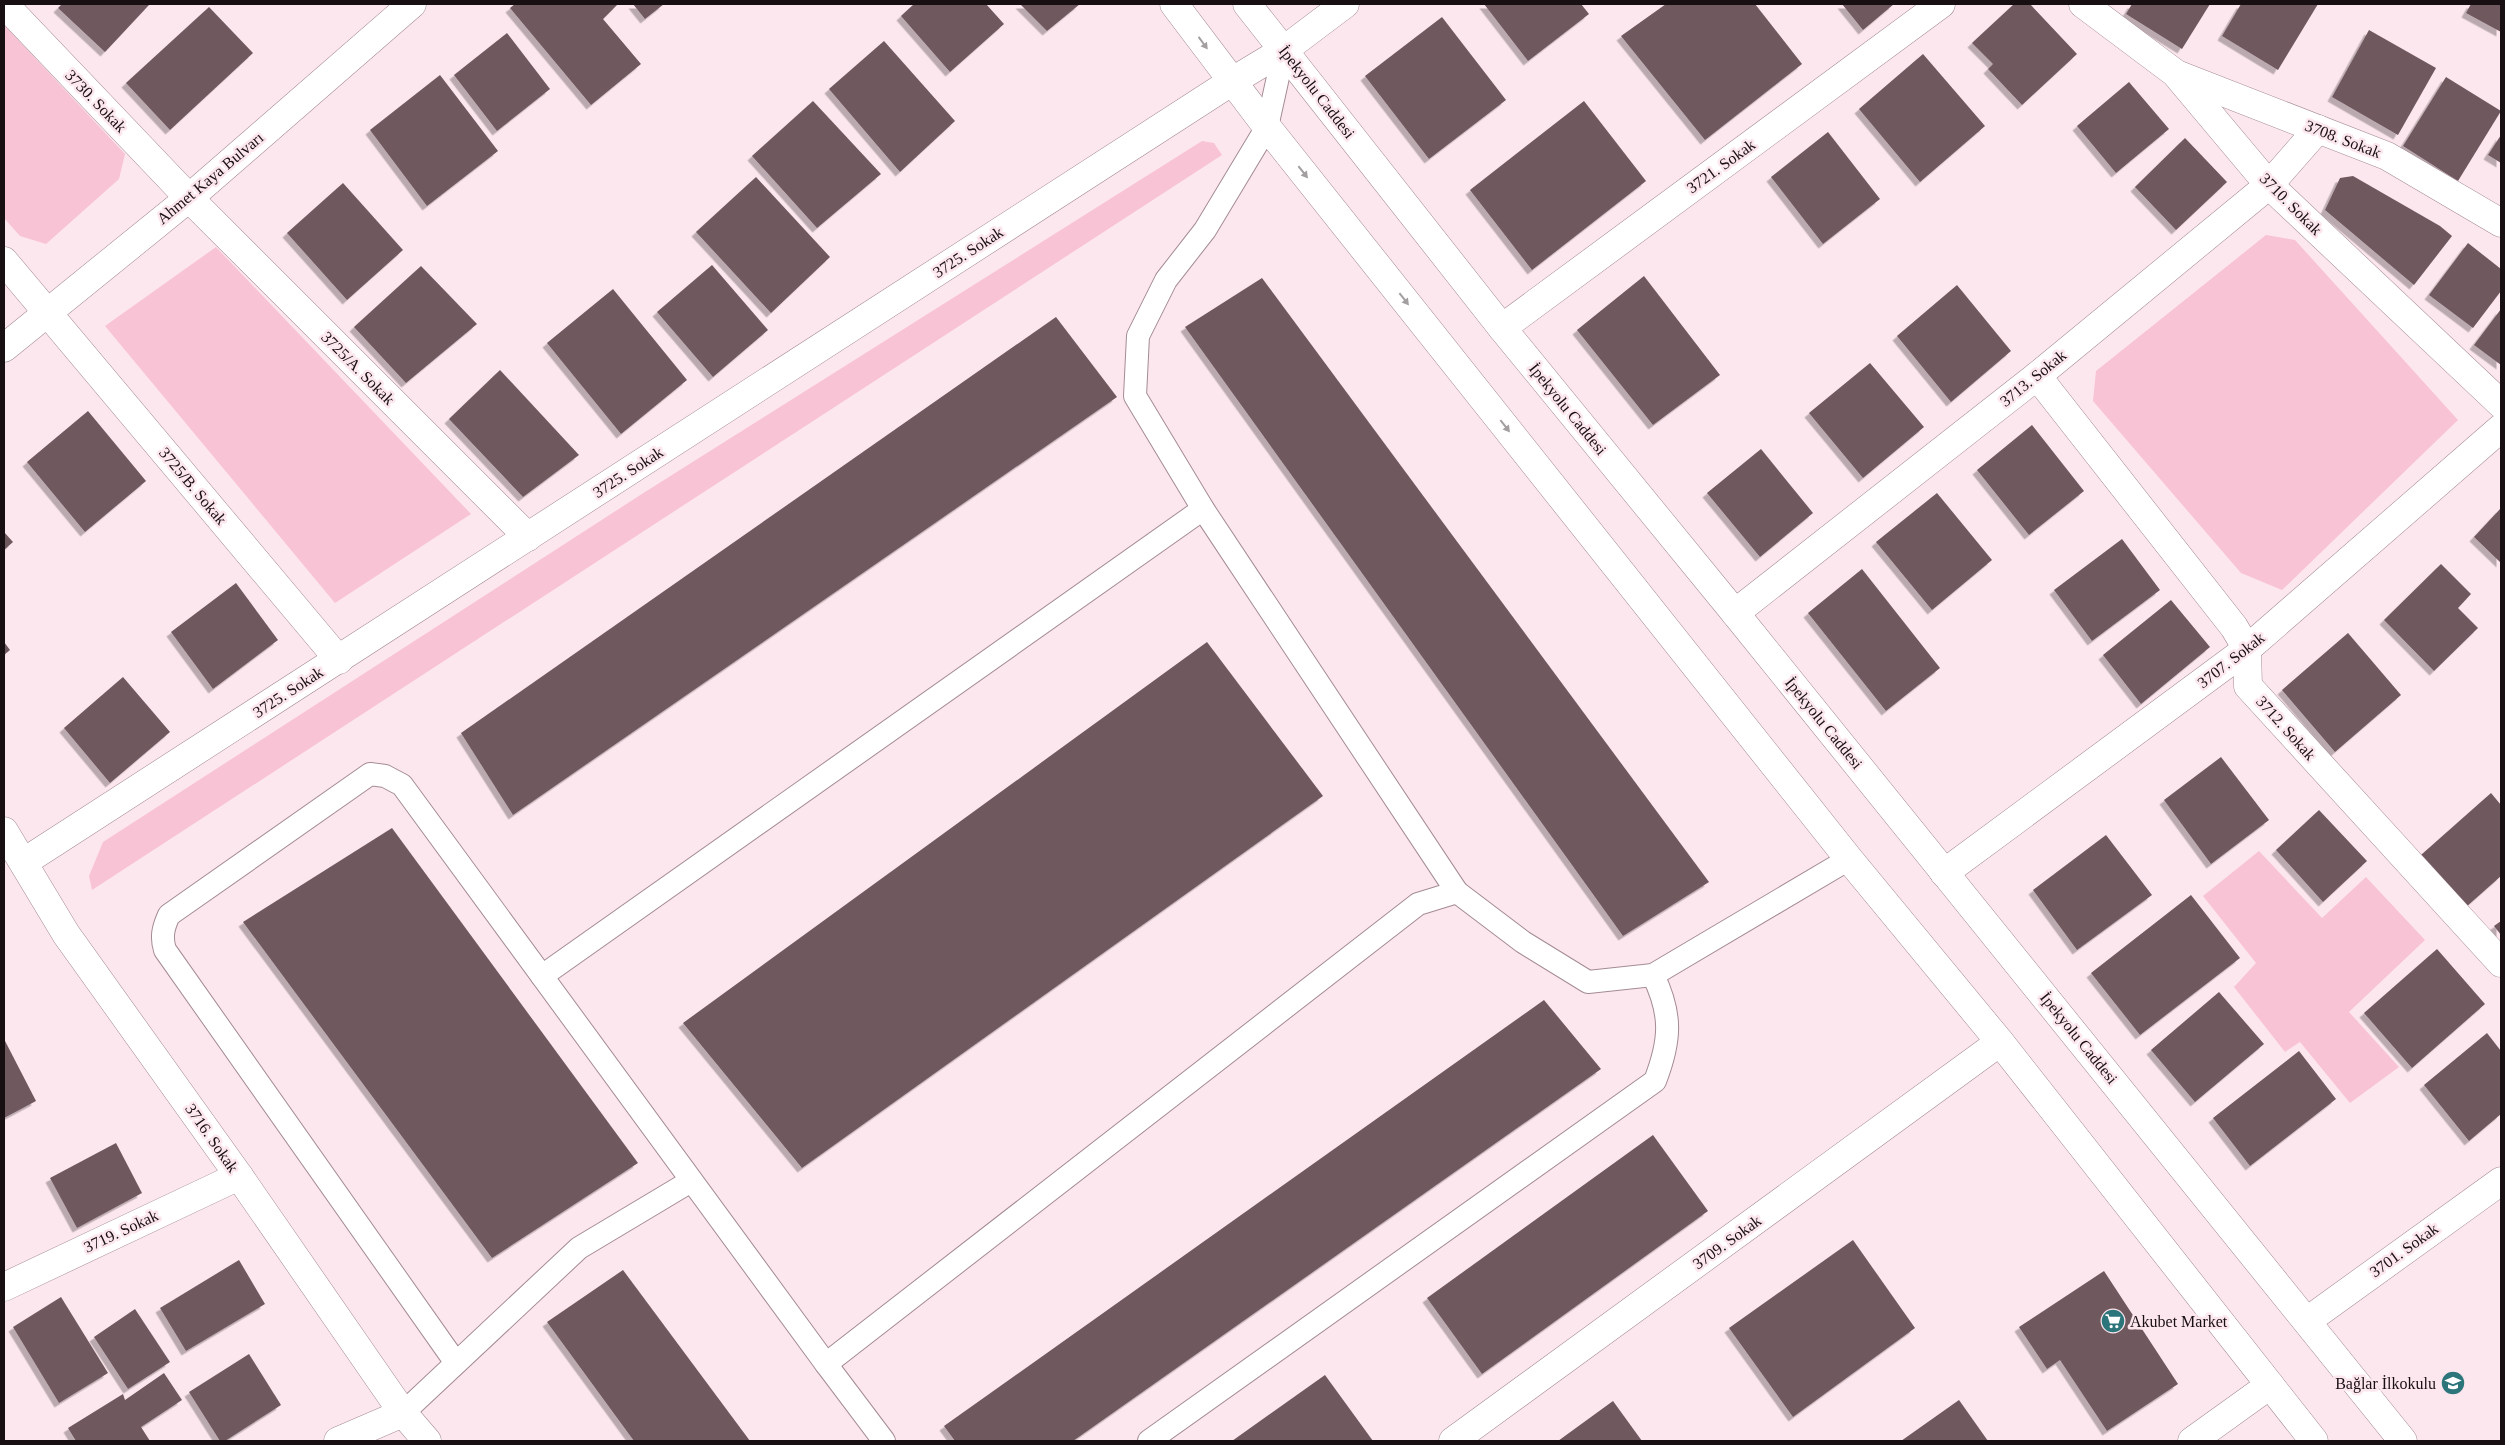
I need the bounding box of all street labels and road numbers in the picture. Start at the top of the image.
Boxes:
street label: İpekyolu Caddesi [1275,42,1359,143]
street label: 3730. Sokak [62,66,130,136]
street label: 3708. Sokak [2303,117,2383,161]
street label: Ahmet Kaya Bulvarı [153,128,268,228]
street label: 3721. Sokak [1684,136,1758,196]
street label: 3710. Sokak [2257,170,2325,238]
street label: 3725. Sokak [930,223,1006,281]
street label: 3725/A. Sokak [318,328,398,408]
street label: 3713. Sokak [1997,346,2069,410]
street label: İpekyolu Caddesi [1525,360,1610,459]
street label: 3725. Sokak [590,443,666,501]
street label: 3725/B. Sokak [156,444,230,528]
street label: 3707. Sokak [2194,629,2268,691]
street label: 3725. Sokak [250,663,326,721]
street label: İpekyolu Caddesi [1781,674,1866,773]
street label: 3712. Sokak [2253,693,2319,763]
street label: İpekyolu Caddesi [2036,989,2121,1088]
street label: 3716. Sokak [182,1100,242,1176]
street label: 3719. Sokak [81,1206,161,1256]
street label: 3709. Sokak [1690,1212,1764,1272]
street label: 3701. Sokak [2367,1220,2441,1280]

